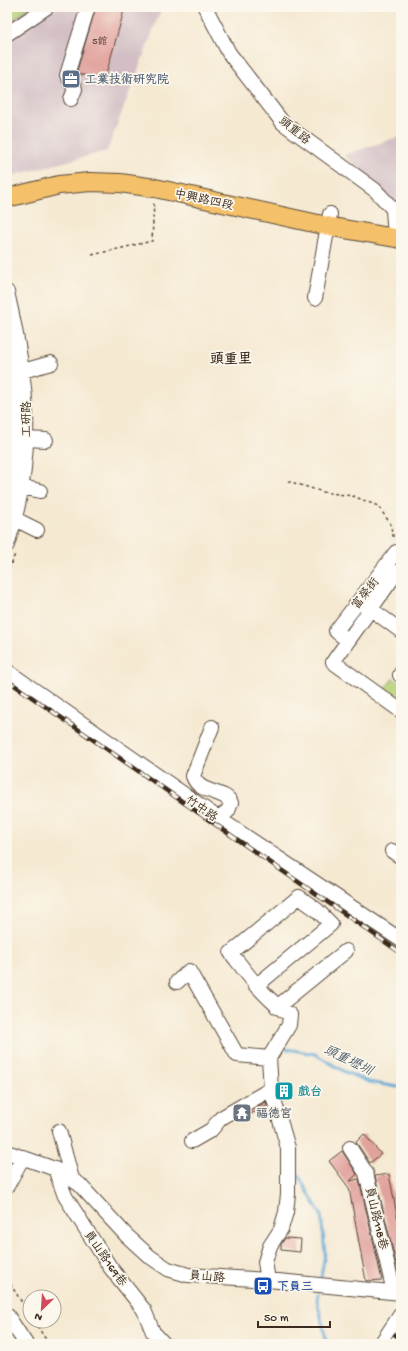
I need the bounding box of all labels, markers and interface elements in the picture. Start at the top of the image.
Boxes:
house number: 5館 [92,35,108,48]
office icon: 工業技術研究院 [60,68,82,90]
place label: 工業技術研究院 [85,72,169,88]
street label: 頭重路 [275,114,313,148]
street label: 中興路四段 [173,187,235,214]
district label: 頭重里 [210,351,252,369]
street label: 工研路 [20,401,35,437]
street label: 富榮街 [349,575,383,613]
street label: 竹中路 [182,793,220,826]
water label: 頭重壢圳 [321,1042,377,1080]
building icon: 戲台 [273,1080,295,1102]
place label: 戲台 [298,1084,322,1100]
temple icon: 福德宮 [231,1102,253,1124]
place label: 福德宮 [256,1106,292,1122]
street label: 員山路118巷 [361,1185,390,1251]
street label: 員山路169巷 [80,1228,130,1290]
street label: 員山路 [188,1268,225,1287]
bus stop icon: 下員三 [252,1275,274,1297]
place label: 下員三 [277,1280,313,1295]
north arrow [22,1289,62,1329]
scale bar [258,1303,330,1329]
text: N [33,1309,44,1323]
text: 50 m [264,1312,289,1326]

